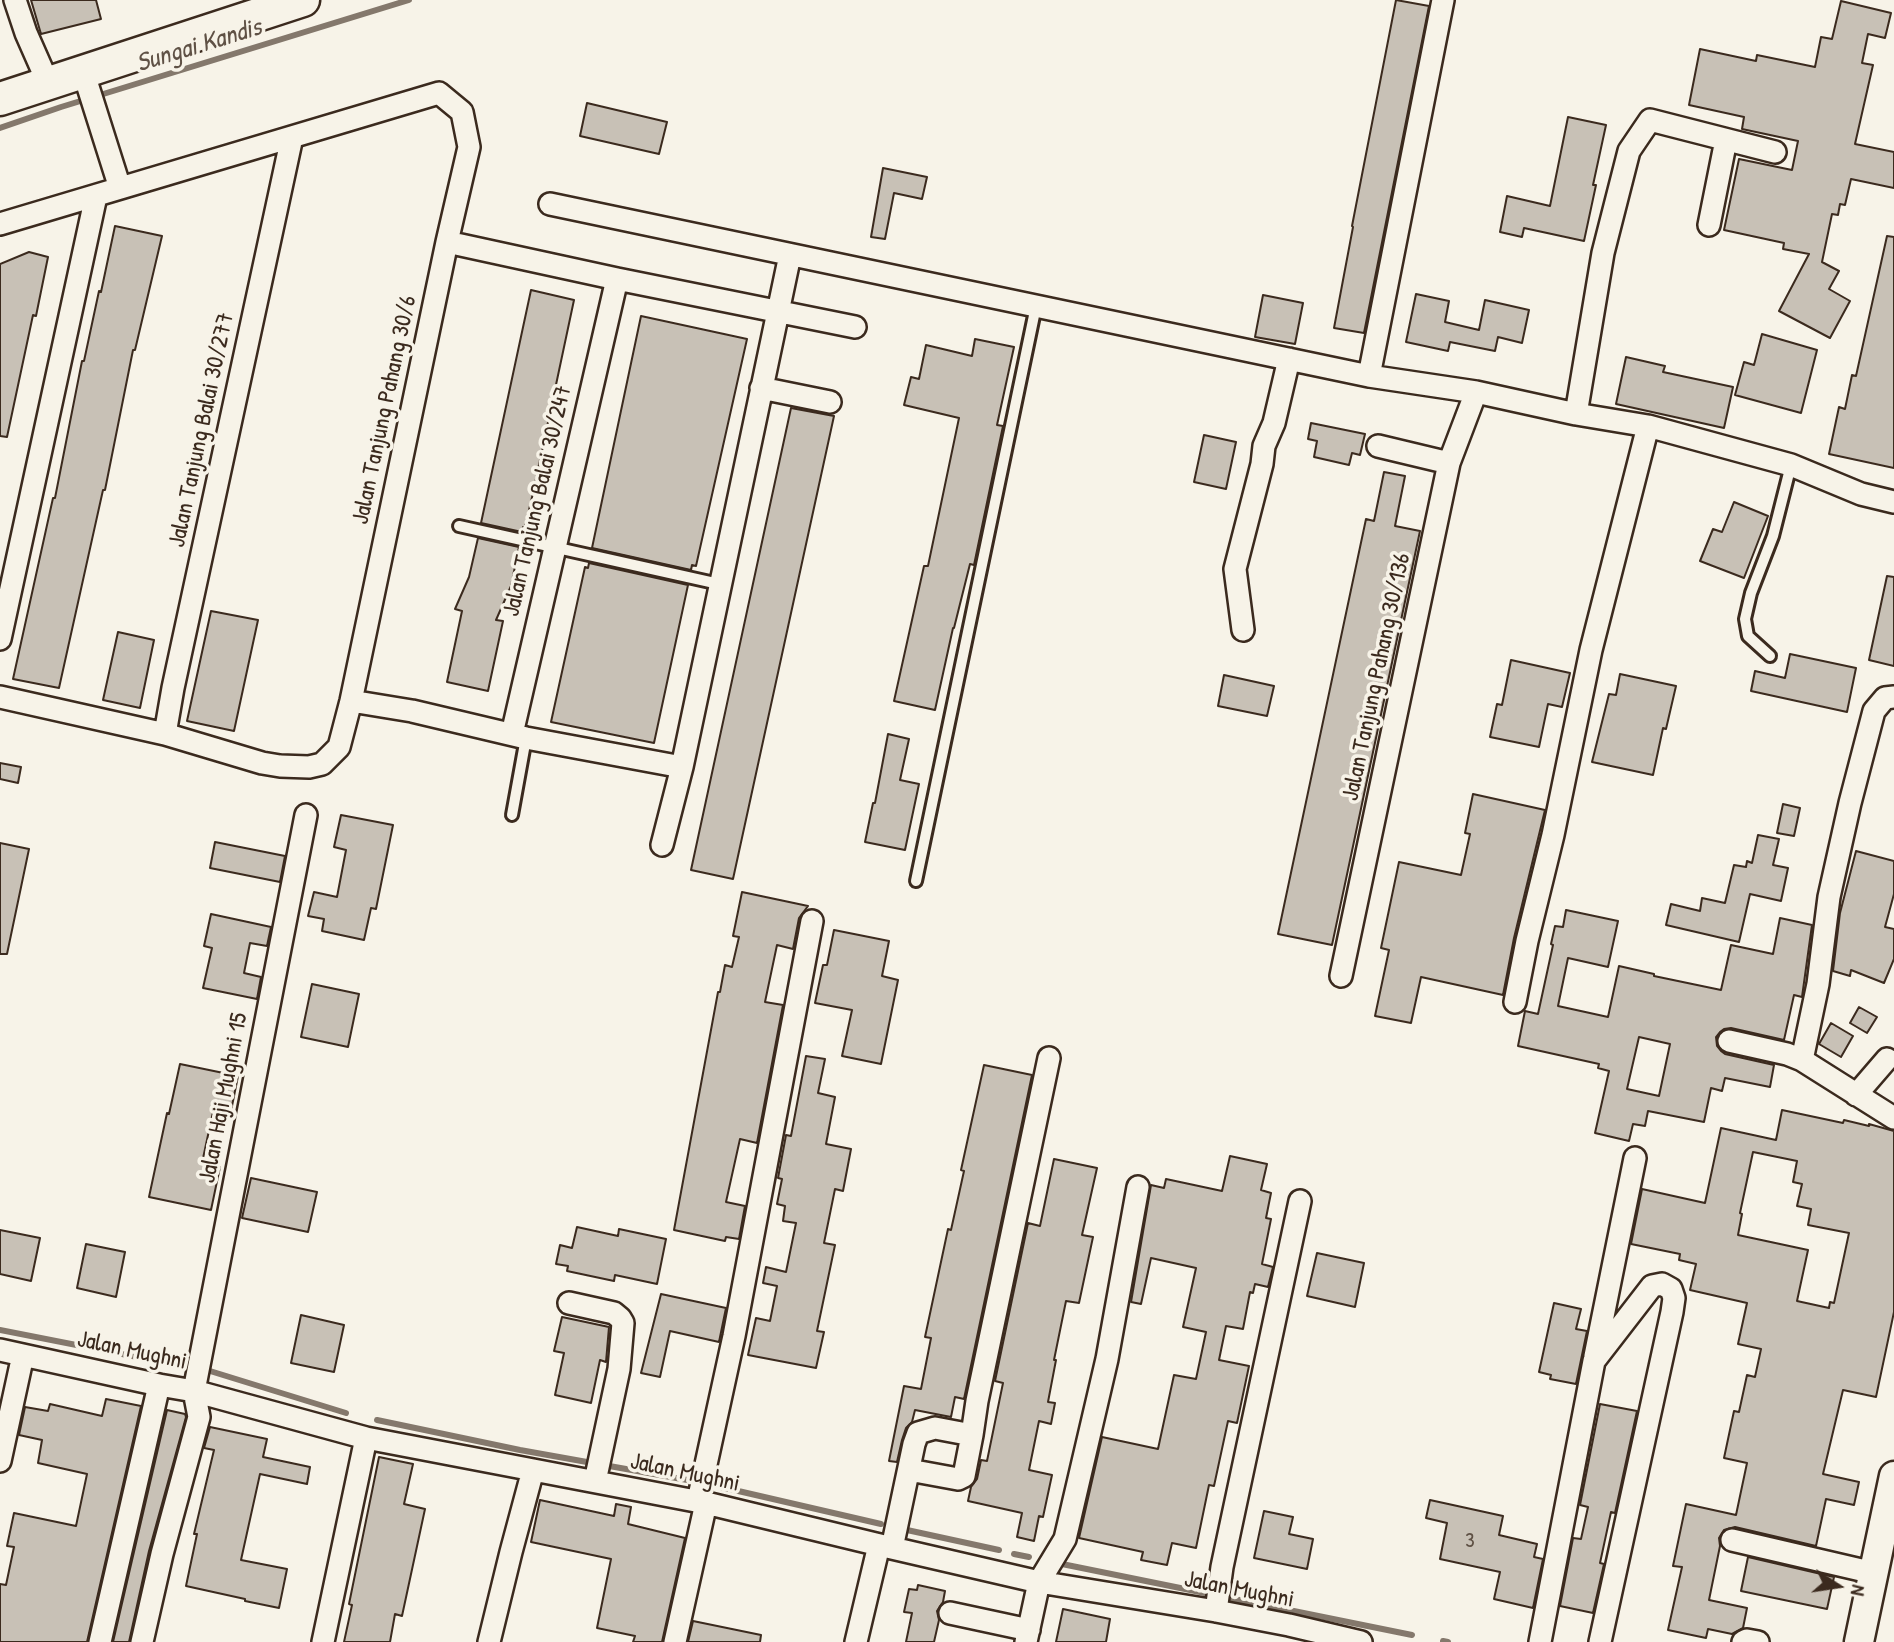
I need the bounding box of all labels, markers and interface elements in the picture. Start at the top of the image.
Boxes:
water label: Sungai Kandis [133,12,265,80]
street label: Jalan Tanjung Pahang 30/6 [347,293,423,527]
street label: Jalan Tanjung Balai 30/277 [163,310,241,550]
street label: Jalan Tanjung Balai 30/247 [497,383,579,619]
street label: Jalan Tanjung Pahang 30/136 [1337,551,1417,803]
street label: Jalan Haji Mughni 15 [193,1010,255,1186]
street label: Jalan Mughni [75,1325,189,1377]
street label: Jalan Mughni [628,1447,742,1499]
house number: 3 [1465,1528,1475,1554]
north arrow [1803,1551,1873,1621]
street label: Jalan Mughni [1182,1565,1296,1615]
text: N [1845,1583,1872,1598]

